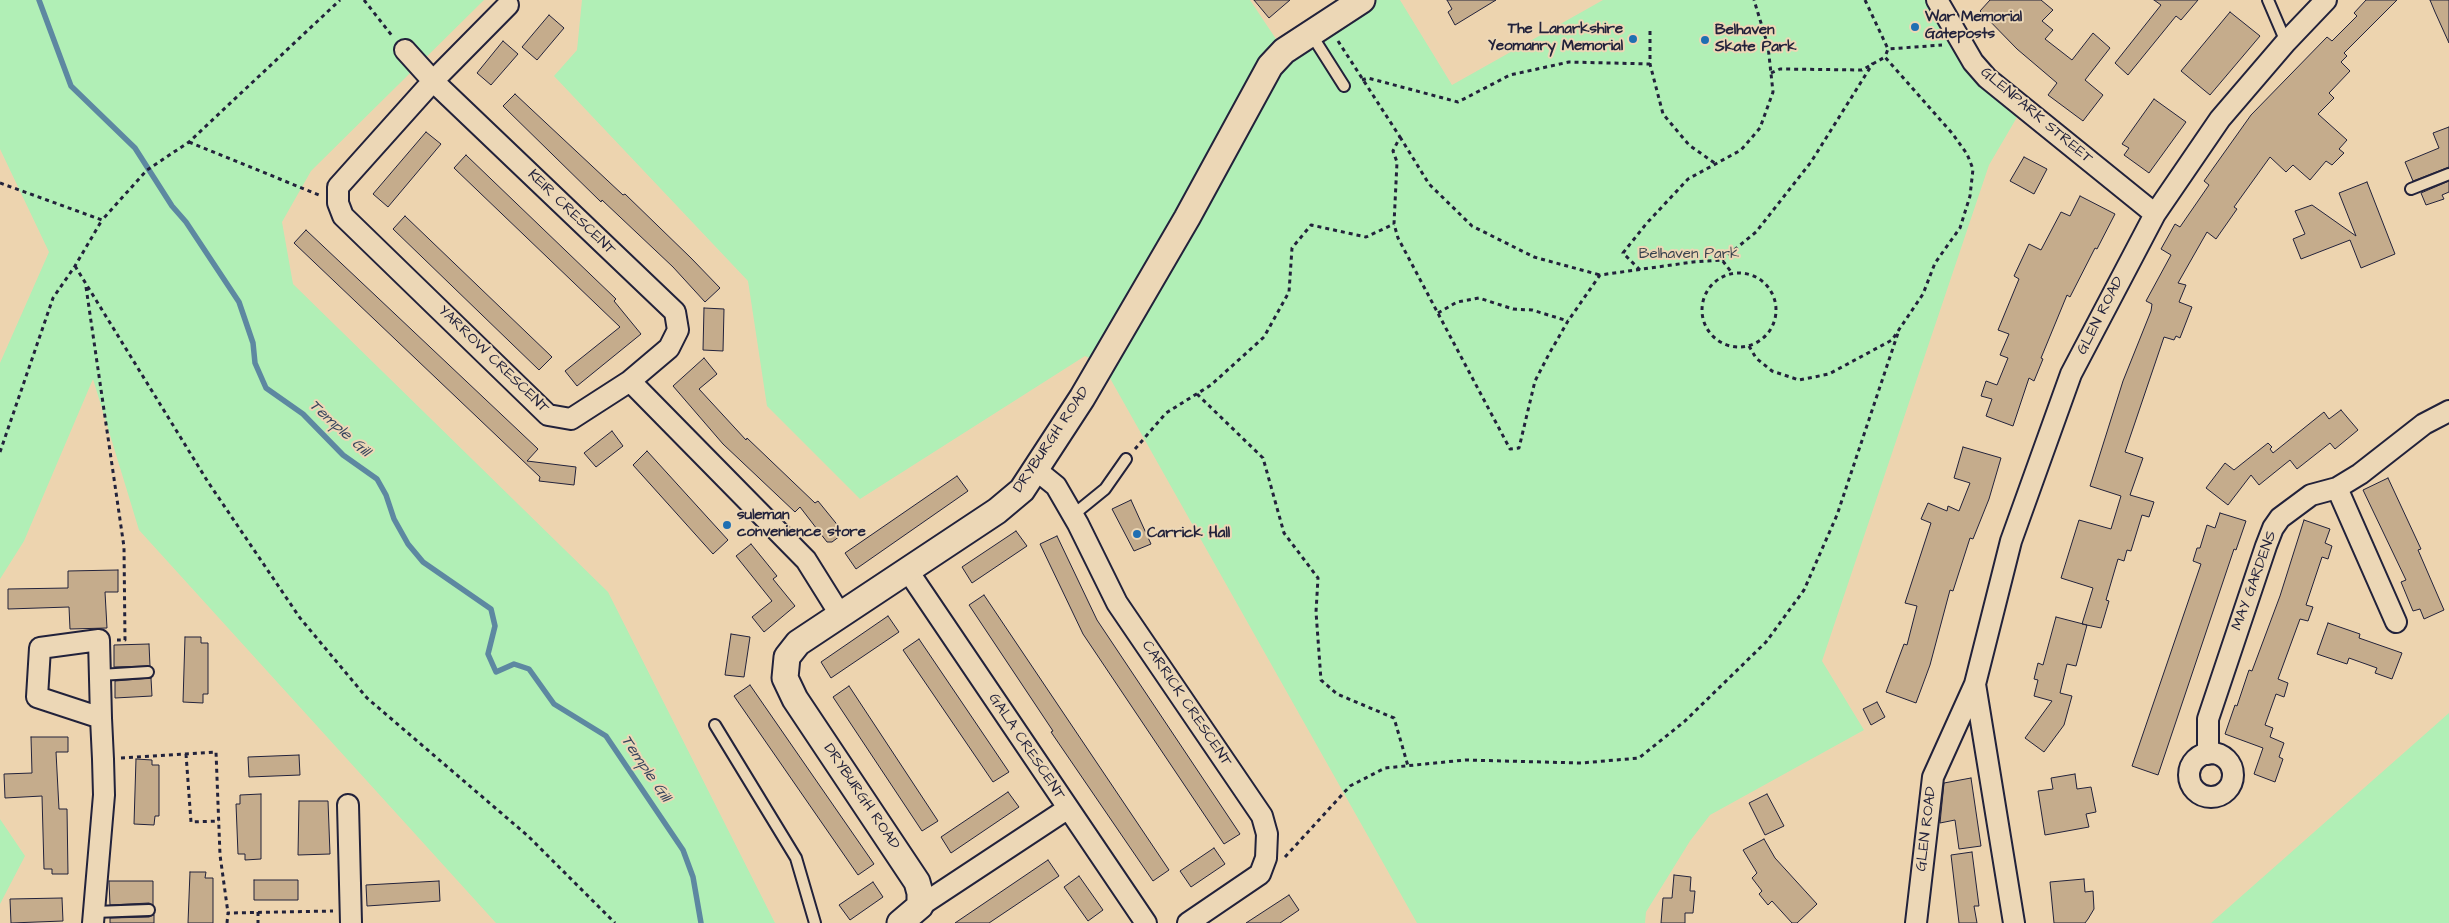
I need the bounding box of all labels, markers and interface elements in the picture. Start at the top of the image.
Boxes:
place label: War Memorial Gateposts [1925,9,2022,44]
place label: The Lanarkshire Yeomanry Memorial [1488,21,1623,56]
marker: War Memorial Gateposts [1909,21,1921,33]
place label: Belhaven Skate Park [1715,22,1796,57]
marker: The Lanarkshire Yeomanry Memorial [1627,33,1639,45]
marker: Belhaven Skate Park [1699,34,1711,46]
street label: GLENPARK STREET [1976,64,2096,168]
street label: KEIR CRESCENT [523,167,619,259]
park label: Belhaven Park [1639,246,1739,264]
street label: GLEN ROAD [2074,274,2128,358]
street label: YARROW CRESCENT [434,302,552,418]
street label: DRYBURGH ROAD [1010,384,1094,496]
water label: Temple Gill [304,396,374,462]
place label: suleman convenience store [737,507,866,542]
marker: suleman convenience store [721,519,733,531]
place label: Carrick Hall [1147,525,1230,543]
marker: Carrick Hall [1131,528,1143,540]
street label: MAY GARDENS [2229,529,2281,633]
street label: CARRICK CRESCENT [1137,638,1235,770]
street label: GALA CRESCENT [984,691,1068,803]
water label: Temple Gill [616,732,674,806]
street label: DRYBURGH ROAD [819,741,903,853]
street label: GLEN ROAD [1913,786,1941,872]

